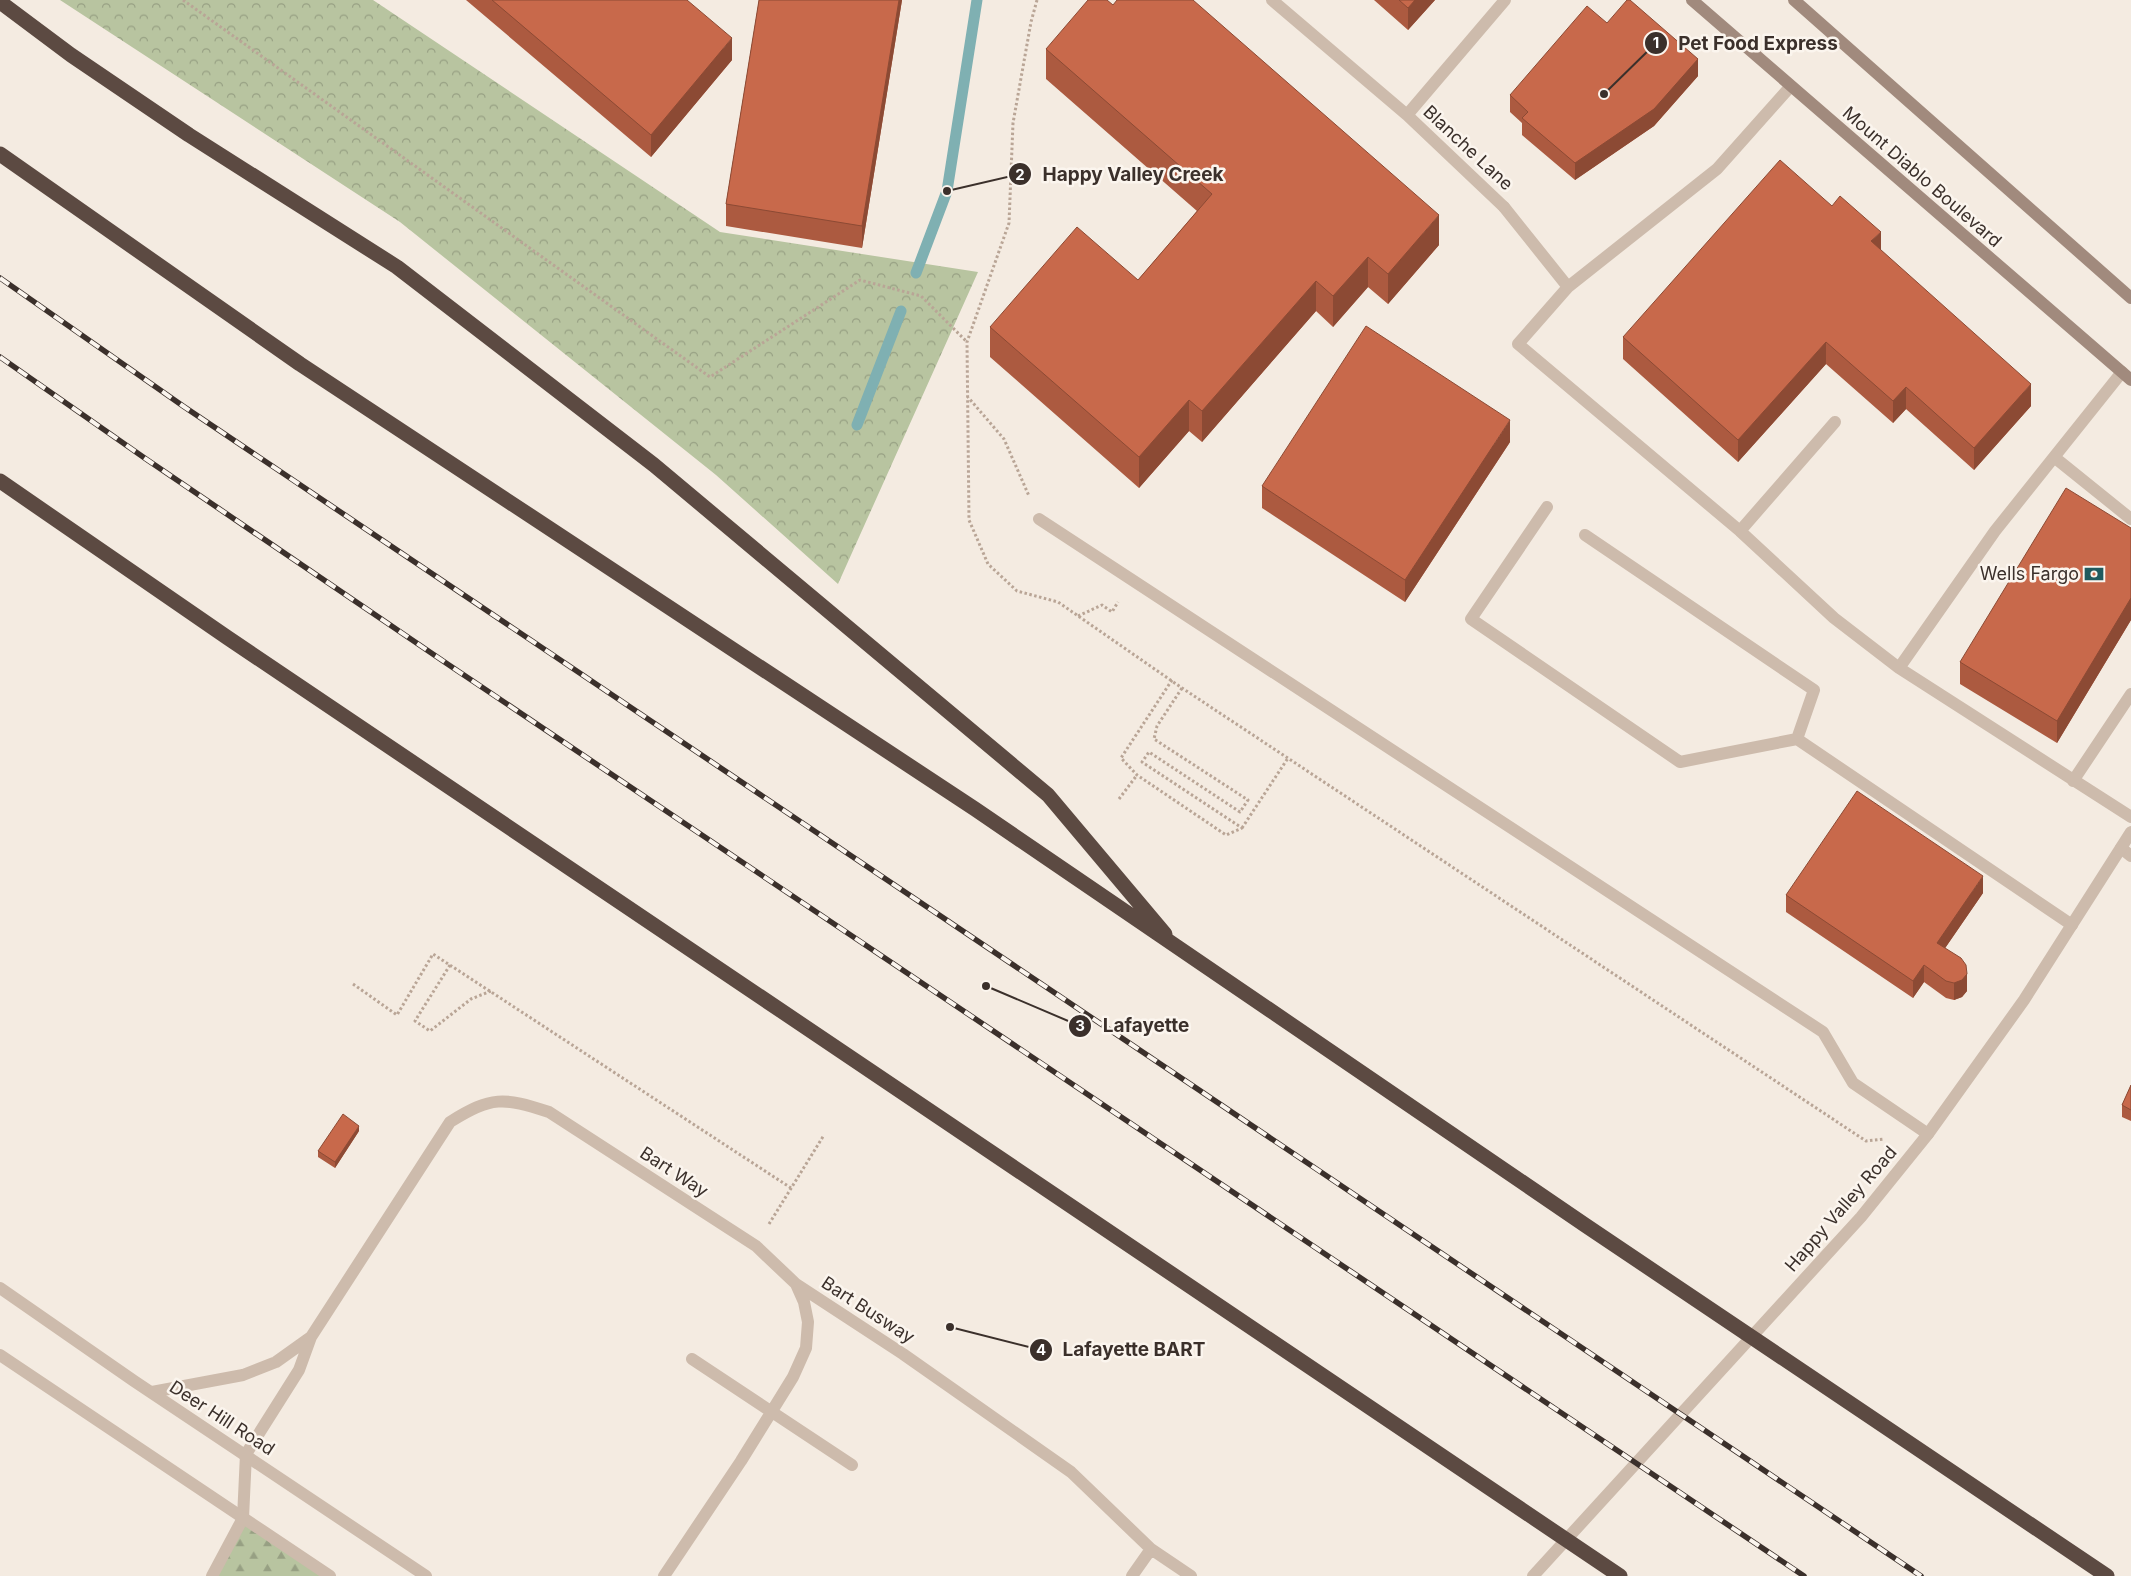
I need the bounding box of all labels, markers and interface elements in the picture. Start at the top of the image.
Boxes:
callout: Pet Food Express [1644,26,1848,60]
text: Pet Food Express [1678,32,1838,55]
text: 1 [1653,33,1659,52]
street label: Blanche Lane [1419,101,1517,194]
street label: Mount Diablo Boulevard [1839,102,2006,251]
callout: Happy Valley Creek [1008,157,1234,191]
text: Happy Valley Creek [1042,163,1224,186]
text: 2 [1015,165,1025,184]
place label: Wells Fargo [1980,563,2079,584]
bank icon: Wells Fargo [2083,563,2105,585]
callout: Lafayette [1067,1009,1199,1043]
text: Lafayette [1103,1014,1189,1037]
text: 3 [1075,1016,1085,1035]
street label: Bart Way [636,1142,712,1201]
street label: Happy Valley Road [1780,1142,1901,1276]
street label: Bart Busway [818,1272,919,1347]
callout: Lafayette BART [1028,1333,1216,1367]
text: Lafayette BART [1063,1338,1205,1361]
text: 4 [1036,1340,1046,1359]
street label: Deer Hill Road [166,1376,279,1459]

